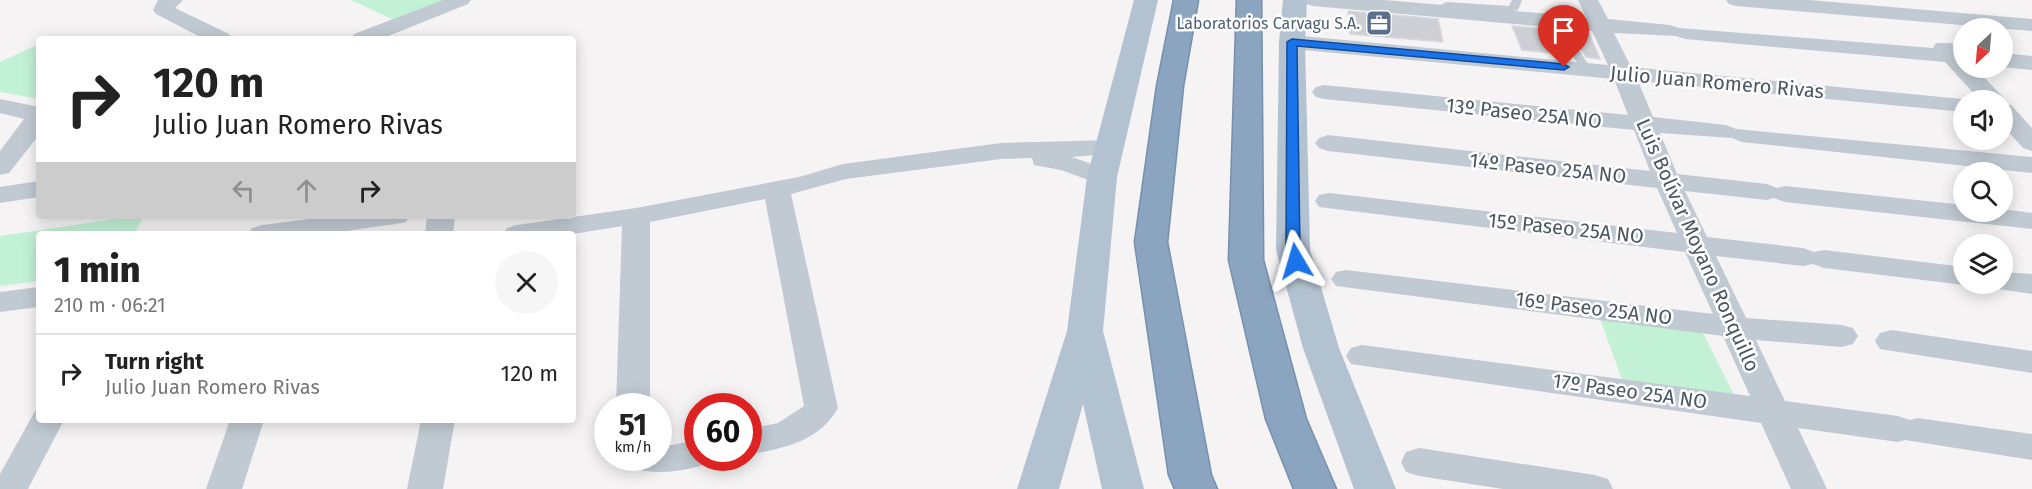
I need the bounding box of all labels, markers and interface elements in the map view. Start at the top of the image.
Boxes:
pin [1538,5,1589,67]
office icon: Laboratorios Carvagu S.A. [1364,8,1394,38]
place label: Laboratorios Carvagu S.A. [1176,14,1360,33]
icon: arrive [1547,14,1580,47]
north arrow [1953,18,2013,78]
map controls [1953,18,2013,294]
text: 120 m [153,58,264,108]
icon: right [54,60,132,138]
street label: Julio Juan Romero Rivas [1609,61,1825,103]
button: sound [1953,90,2013,150]
street label: 13º Paseo 25A NO [1445,93,1603,133]
text: Julio Juan Romero Rivas [153,109,443,141]
street label: Luis Bolívar Moyano Ronquillo [1631,115,1765,375]
street label: 14º Paseo 25A NO [1469,148,1627,188]
button: search [1953,162,2013,222]
icon: left [227,174,260,207]
icon: ahead [290,174,323,207]
icon: right [353,174,386,207]
street label: 15º Paseo 25A NO [1487,208,1645,248]
position arrow [1264,229,1328,293]
button: layers [1953,234,2013,294]
text: 1 min [54,248,140,292]
button: close [495,251,558,314]
street label: 16º Paseo 25A NO [1515,287,1673,329]
text: 210 m · 06:21 [54,293,166,317]
text: Turn right [105,348,204,375]
icon: right [54,357,87,390]
text: 120 m [501,360,558,387]
street label: 17º Paseo 25A NO [1551,368,1709,414]
text: Julio Juan Romero Rivas [105,375,320,399]
speed limit sign: 60 [684,393,762,471]
text: 51 [619,407,647,443]
text: km/h [614,438,652,456]

